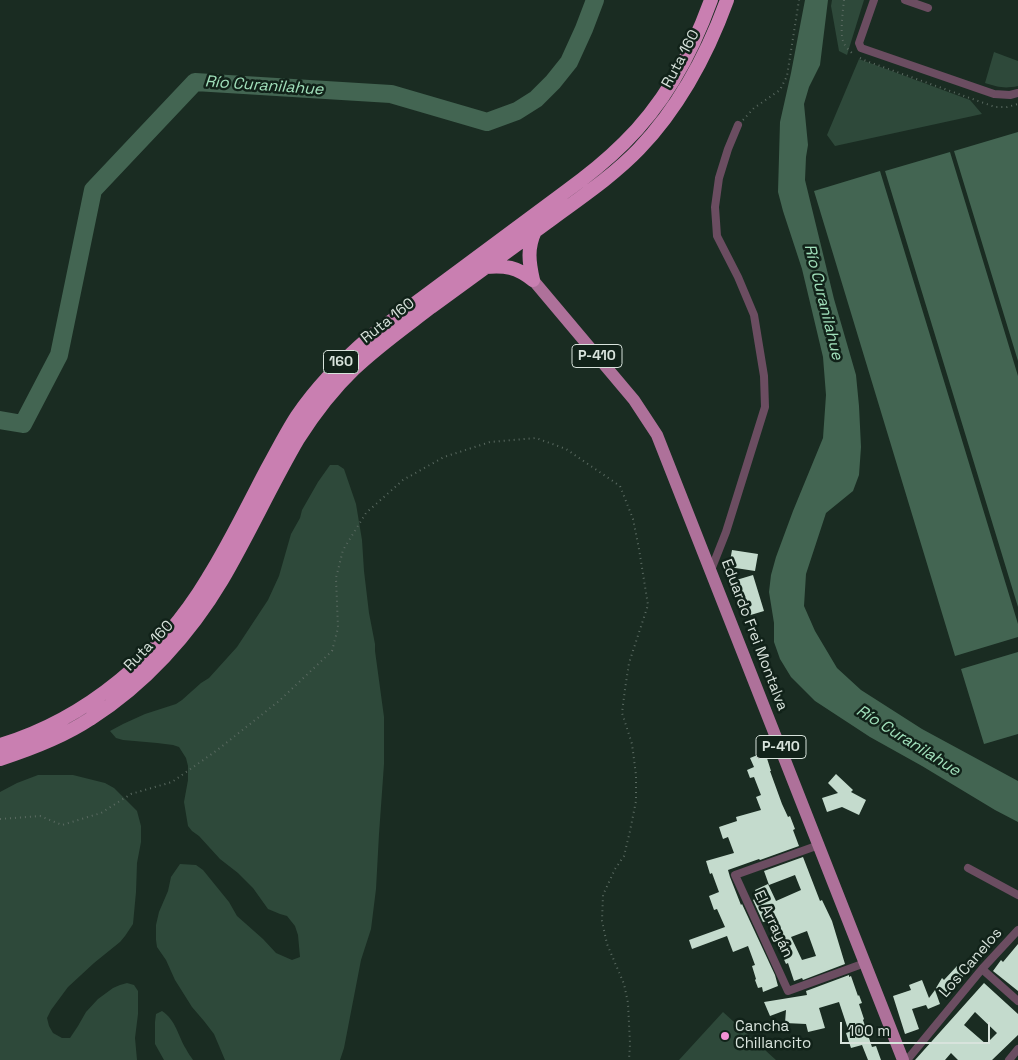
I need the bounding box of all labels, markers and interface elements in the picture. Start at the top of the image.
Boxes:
street label: Ruta 160 [658,27,704,91]
water label: Río Curanilahue [204,72,324,100]
water label: Río Curanilahue [799,242,847,362]
street label: Ruta 160 [358,294,418,348]
road number: P-410 [572,344,622,368]
road number: 160 [324,351,358,374]
street label: Eduardo Frei Montalva [717,557,791,713]
street label: Ruta 160 [121,617,177,675]
water label: Río Curanilahue [853,701,963,781]
road number: P-410 [756,736,806,759]
street label: El Arrayán [750,888,796,960]
street label: Los Canelos [936,925,1006,1001]
scale bar [843,1012,993,1044]
place label: Cancha Chillancito [735,1018,811,1053]
text: 100 m [848,1021,890,1040]
marker: Cancha Chillancito [719,1030,731,1042]

